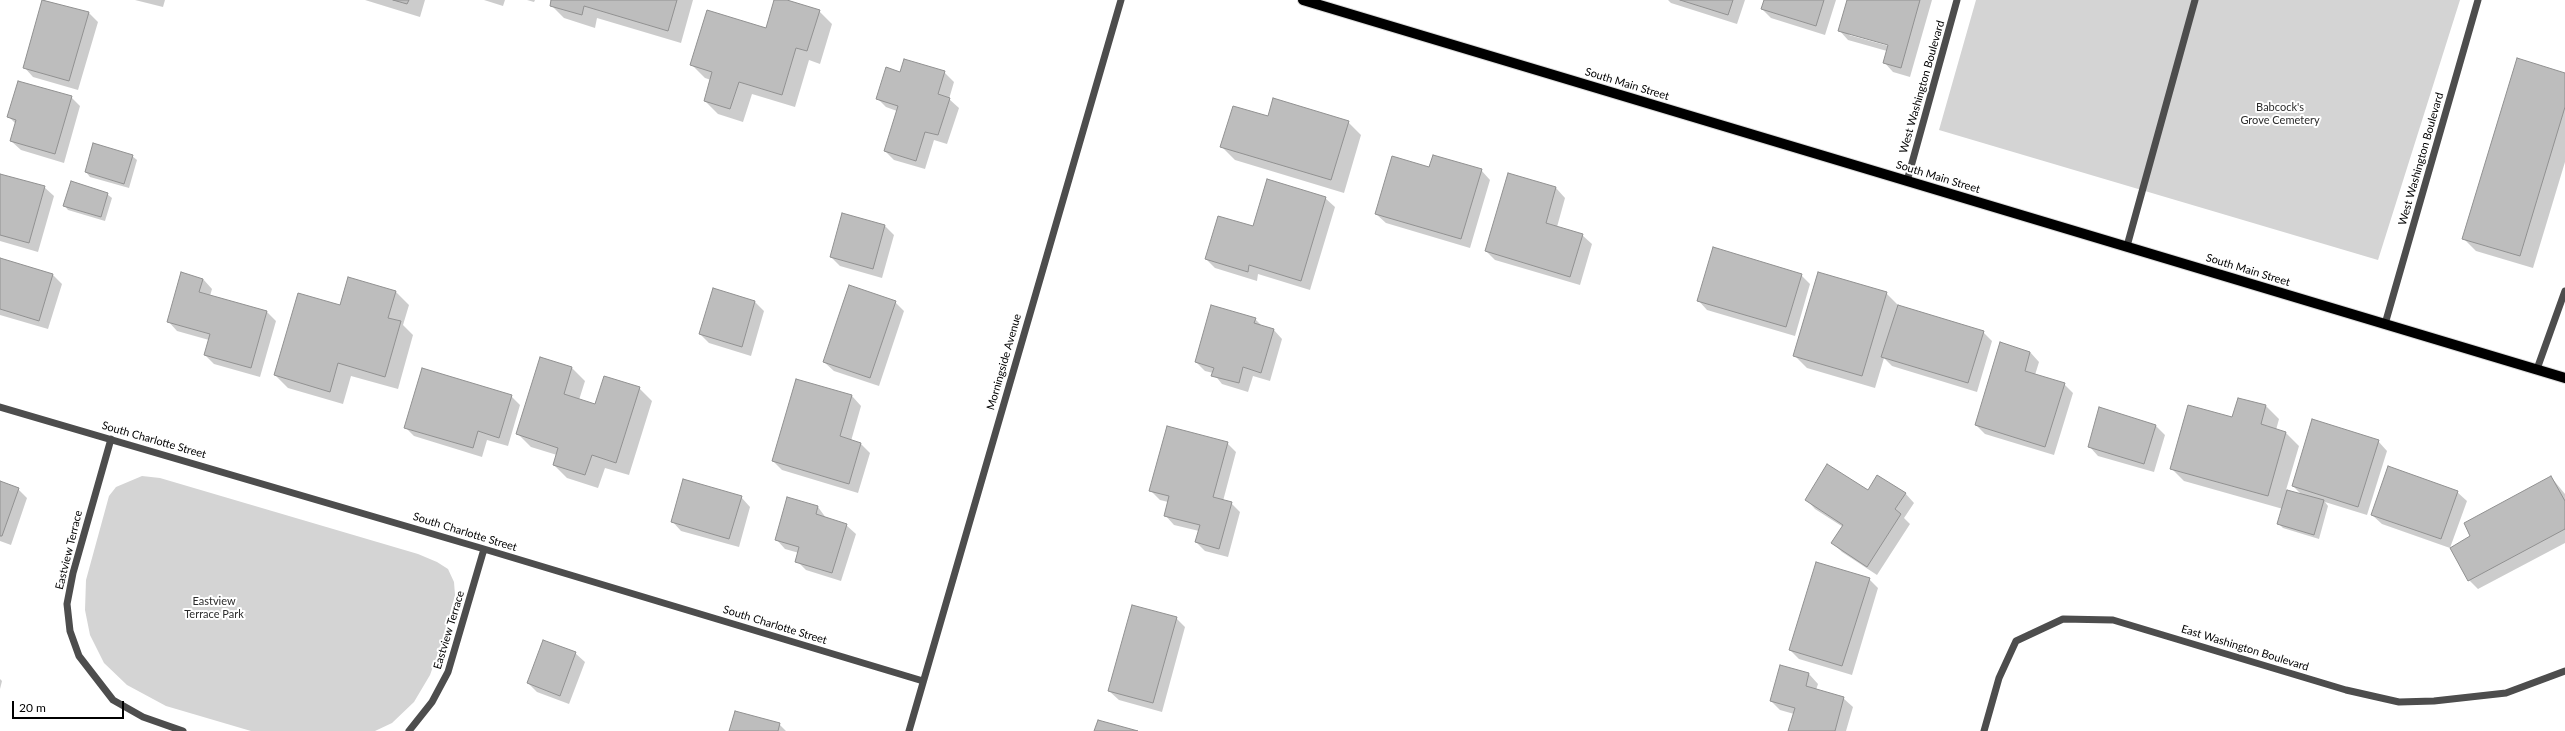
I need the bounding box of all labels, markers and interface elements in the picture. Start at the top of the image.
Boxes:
street label: West Washington Boulevard [1897,19,1947,155]
street label: South Main Street [1583,65,1671,103]
street label: West Washington Boulevard [2396,91,2446,227]
park label: Babcock's Grove Cemetery [2240,100,2320,126]
street label: South Main Street [1894,158,1982,196]
street label: South Main Street [2204,251,2292,289]
street label: Morningside Avenue [984,312,1024,412]
street label: South Charlotte Street [100,419,208,461]
street label: Eastview Terrace [53,509,85,591]
street label: South Charlotte Street [411,510,519,554]
street label: Eastview Terrace [431,589,467,671]
park label: Eastview Terrace Park [184,594,244,620]
street label: South Charlotte Street [721,603,829,647]
street label: East Washington Boulevard [2180,622,2310,674]
scale bar [14,693,126,719]
text: 20 m [19,700,46,715]

